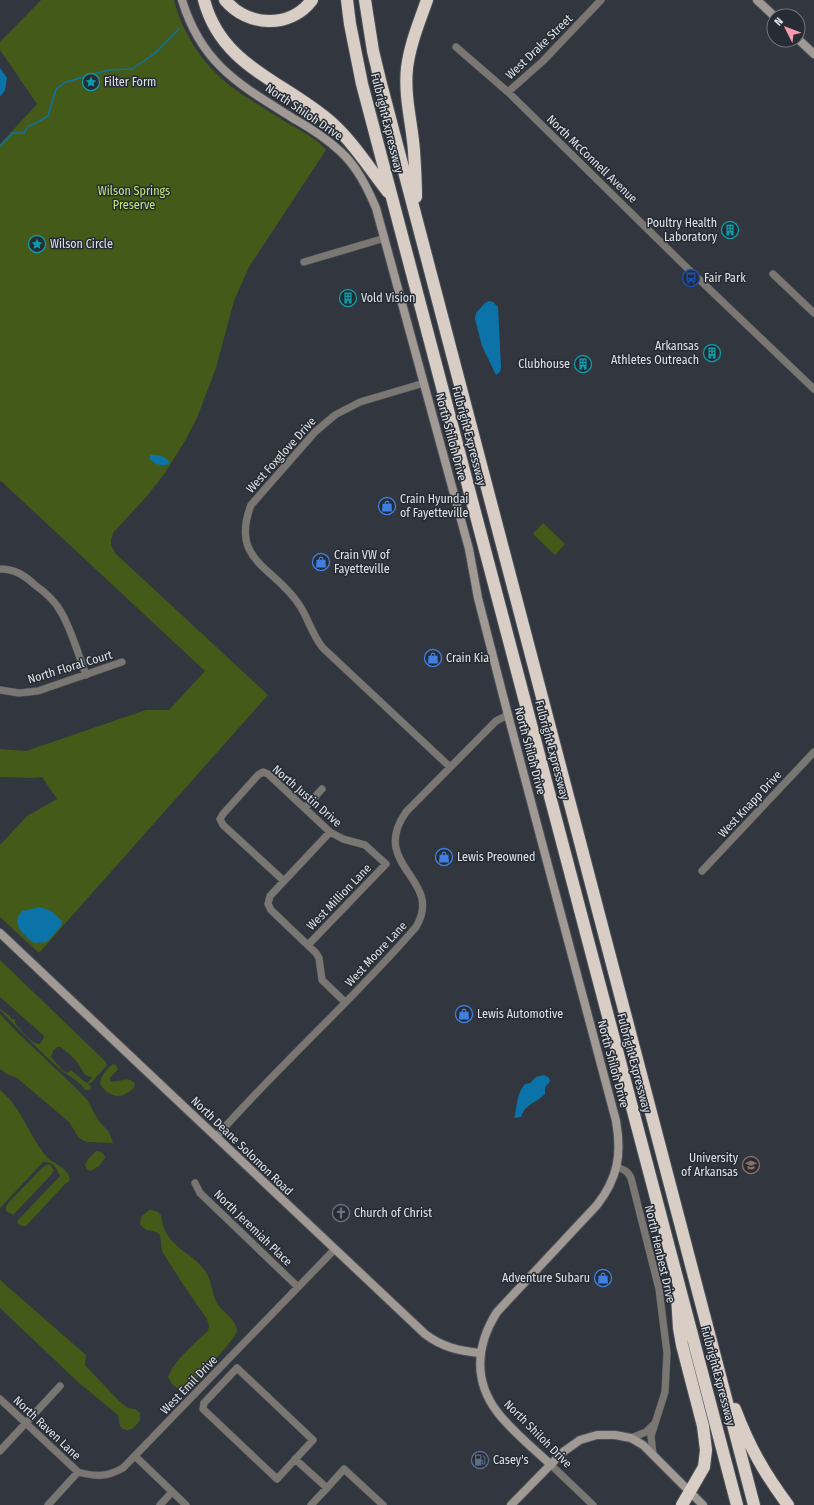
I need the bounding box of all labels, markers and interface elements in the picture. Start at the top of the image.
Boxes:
north arrow [766,8,806,48]
street label: West Drake Street [503,12,575,82]
text: N [772,15,786,28]
place icon: Filter Form [81,72,101,92]
street label: Fulbright Expressway [368,72,406,175]
place label: Filter Form [104,75,156,89]
street label: North Shiloh Drive [263,81,345,143]
street label: North McConnell Avenue [544,112,640,206]
park label: Wilson Springs Preserve [98,184,170,212]
place label: Poultry Health Laboratory [647,216,718,244]
building icon: Poultry Health Laboratory [720,220,740,240]
place icon: Wilson Circle [27,234,47,254]
place label: Wilson Circle [50,237,113,251]
bus stop icon: Fair Park [681,268,701,288]
place label: Fair Park [704,271,746,285]
building icon: Vold Vision [338,288,358,308]
place label: Vold Vision [361,291,415,305]
place label: Arkansas Athletes Outreach [611,339,699,367]
building icon: Arkansas Athletes Outreach [702,343,722,363]
building icon: Clubhouse [573,354,593,374]
place label: Clubhouse [518,357,570,371]
street label: Fulbright Expressway [449,385,489,488]
street label: North Shiloh Drive [433,392,469,482]
street label: West Foxglove Drive [243,414,319,496]
place label: Crain Hyundai of Fayetteville [400,492,468,520]
shop icon: Crain Hyundai of Fayetteville [377,496,397,516]
place label: Crain VW of Fayetteville [334,548,391,576]
shop icon: Crain VW of Fayetteville [311,552,331,572]
street label: North Floral Court [26,647,114,686]
shop icon: Crain Kia [423,648,443,668]
place label: Crain Kia [446,651,489,665]
street label: Fulbright Expressway [532,699,572,802]
street label: North Shiloh Drive [512,706,548,796]
street label: North Justin Drive [270,762,344,830]
street label: West Knapp Drive [715,768,785,840]
shop icon: Lewis Preowned [434,847,454,867]
place label: Lewis Preowned [457,850,535,864]
street label: West Million Lane [304,861,374,933]
street label: West Moore Lane [342,919,410,989]
shop icon: Lewis Automotive [454,1004,474,1024]
place label: Lewis Automotive [477,1007,563,1021]
street label: Fulbright Expressway [614,1012,654,1115]
street label: North Shiloh Drive [595,1019,631,1109]
street label: North Deane Solomon Road [188,1094,296,1198]
place label: University of Arkansas [681,1151,739,1179]
school or university icon: University of Arkansas [741,1155,761,1175]
street label: North Jeremiah Place [211,1187,295,1269]
church icon: Church of Christ [331,1203,351,1223]
street label: North Henbest Drive [642,1204,678,1304]
place label: Church of Christ [354,1206,432,1220]
shop icon: Adventure Subaru [593,1268,613,1288]
place label: Adventure Subaru [502,1271,590,1285]
street label: Fulbright Expressway [698,1325,738,1428]
street label: West Emil Drive [158,1353,220,1417]
street label: North Raven Lane [11,1393,84,1463]
street label: North Shiloh Drive [501,1397,575,1471]
fuel station icon: Casey's [470,1450,490,1470]
place label: Casey's [493,1453,529,1467]

